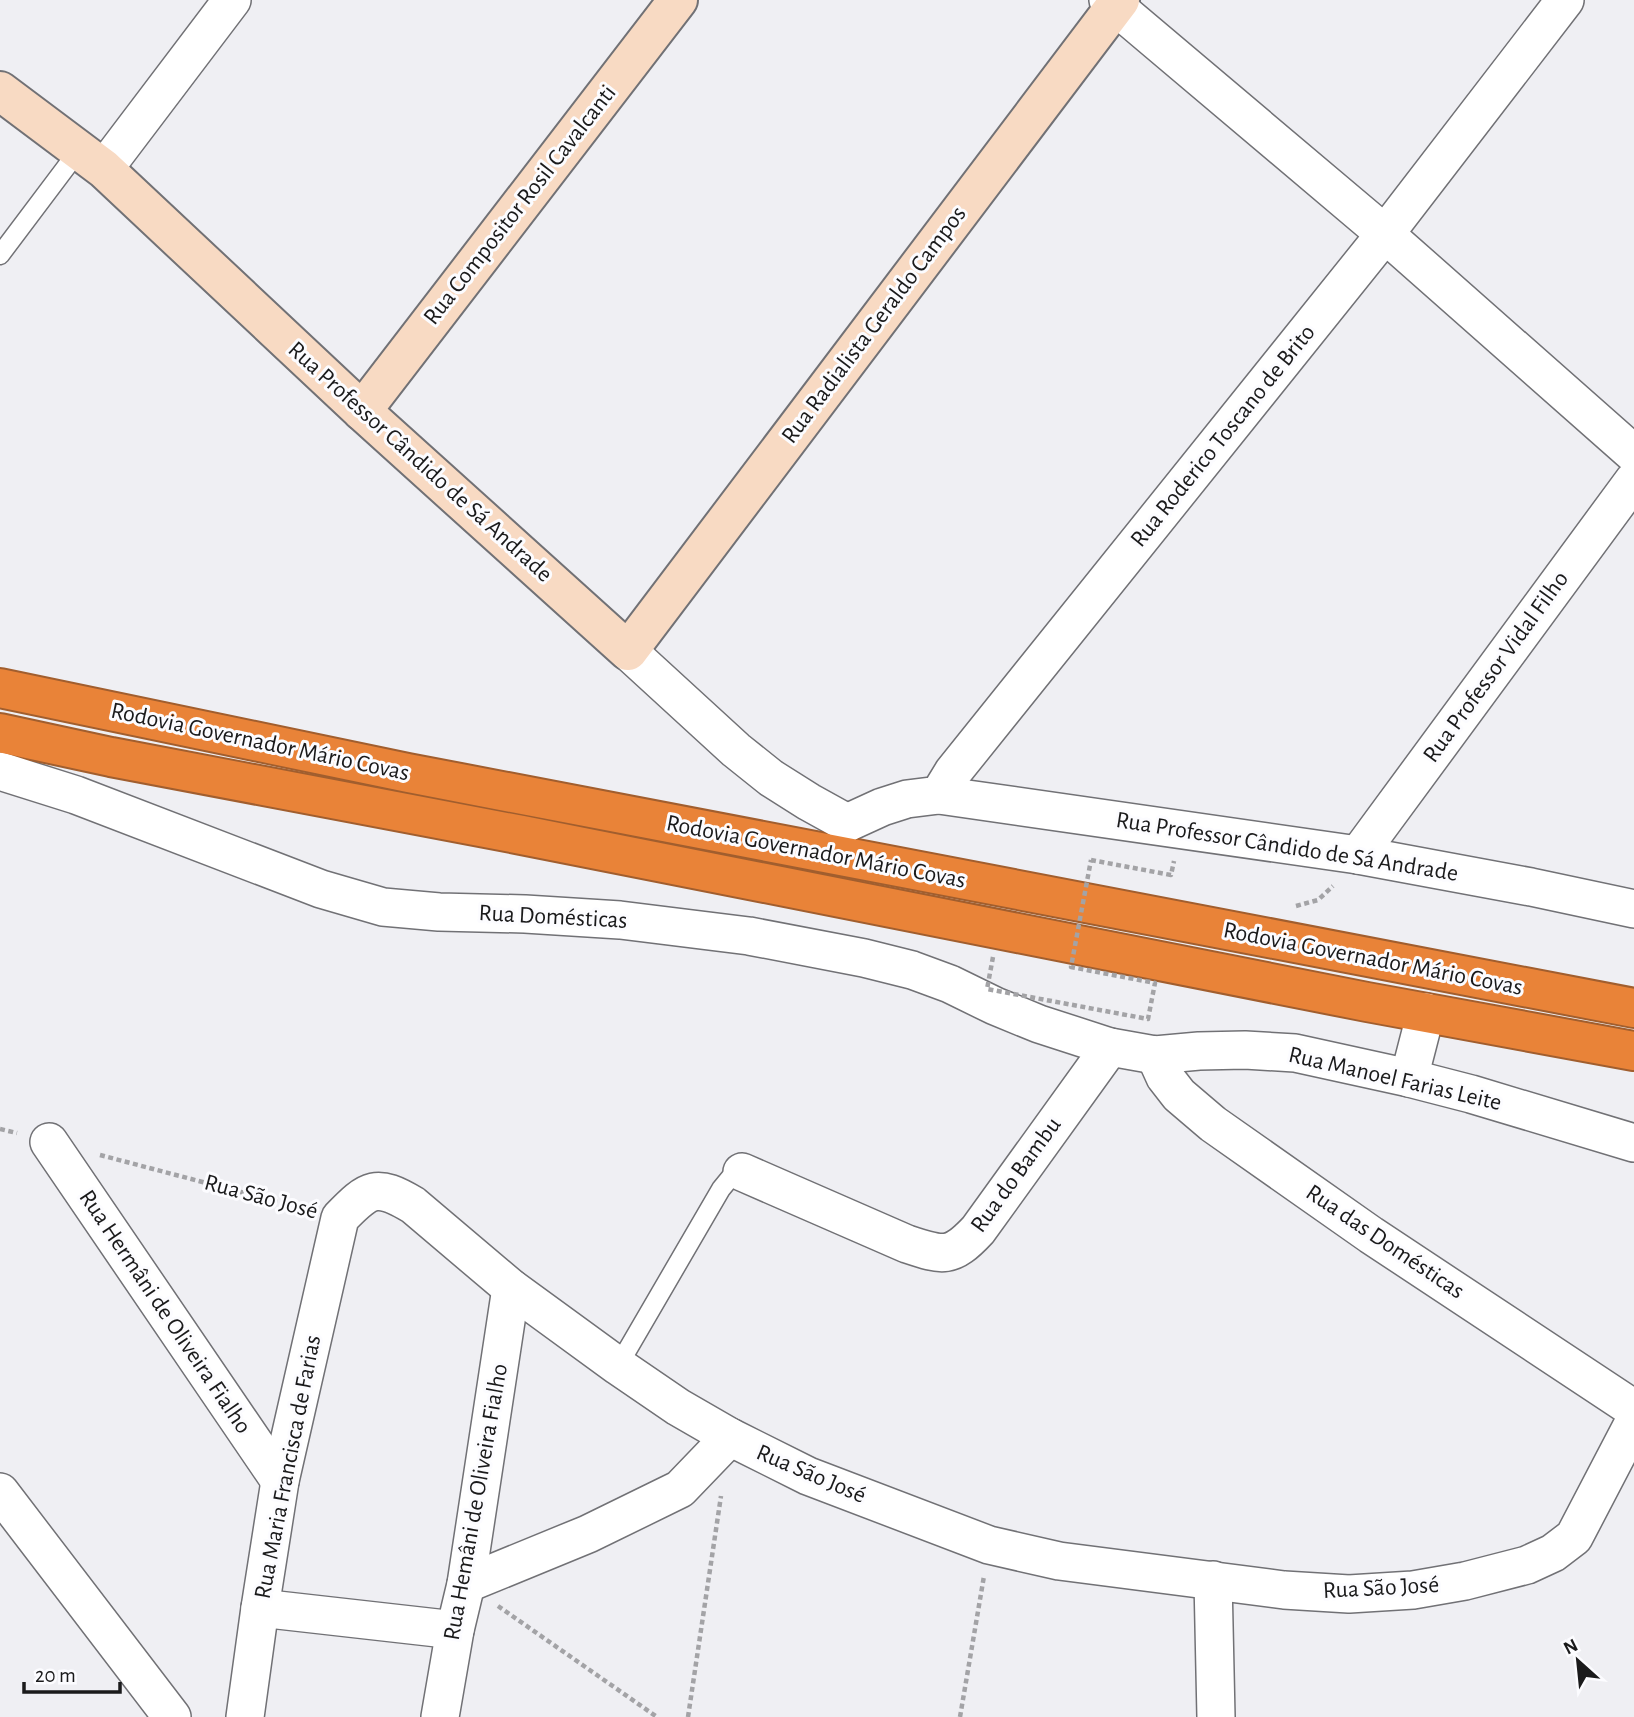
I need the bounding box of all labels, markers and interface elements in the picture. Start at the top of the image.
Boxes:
street label: Rua Compositor Rosil Cavalcanti [419,81,621,329]
street label: Rua Radialista Geraldo Campos [777,202,971,448]
street label: Rua Roderico Toscano de Brito [1126,320,1320,552]
street label: Rua Professor Cândido de Sá Andrade [283,337,557,587]
street label: Rua Professor Vidal Filho [1419,567,1573,767]
street label: Rodovia Governador Mário Covas [109,699,411,785]
street label: Rua Professor Cândido de Sá Andrade [1114,808,1460,886]
street label: Rodovia Governador Mário Covas [664,811,968,893]
street label: Rua Domésticas [478,901,628,933]
street label: Rodovia Governador Mário Covas [1221,918,1525,1000]
street label: Rua Manoel Farias Leite [1286,1043,1504,1115]
street label: Rua do Bambu [966,1113,1066,1237]
street label: Rua São José [202,1170,320,1224]
street label: Rua das Domésticas [1302,1180,1468,1304]
street label: Rua Hermâni de Oliveira Fialho [74,1186,256,1438]
street label: Rua Maria Francisca de Farias [251,1333,325,1601]
street label: Rua Hemâni de Oliveira Fialho [440,1362,512,1642]
street label: Rua São José [753,1440,869,1508]
street label: Rua São José [1322,1573,1440,1603]
north arrow [1543,1626,1613,1696]
text: N [1561,1636,1581,1659]
scale bar [24,1650,121,1694]
text: 20 m [35,1665,76,1686]

